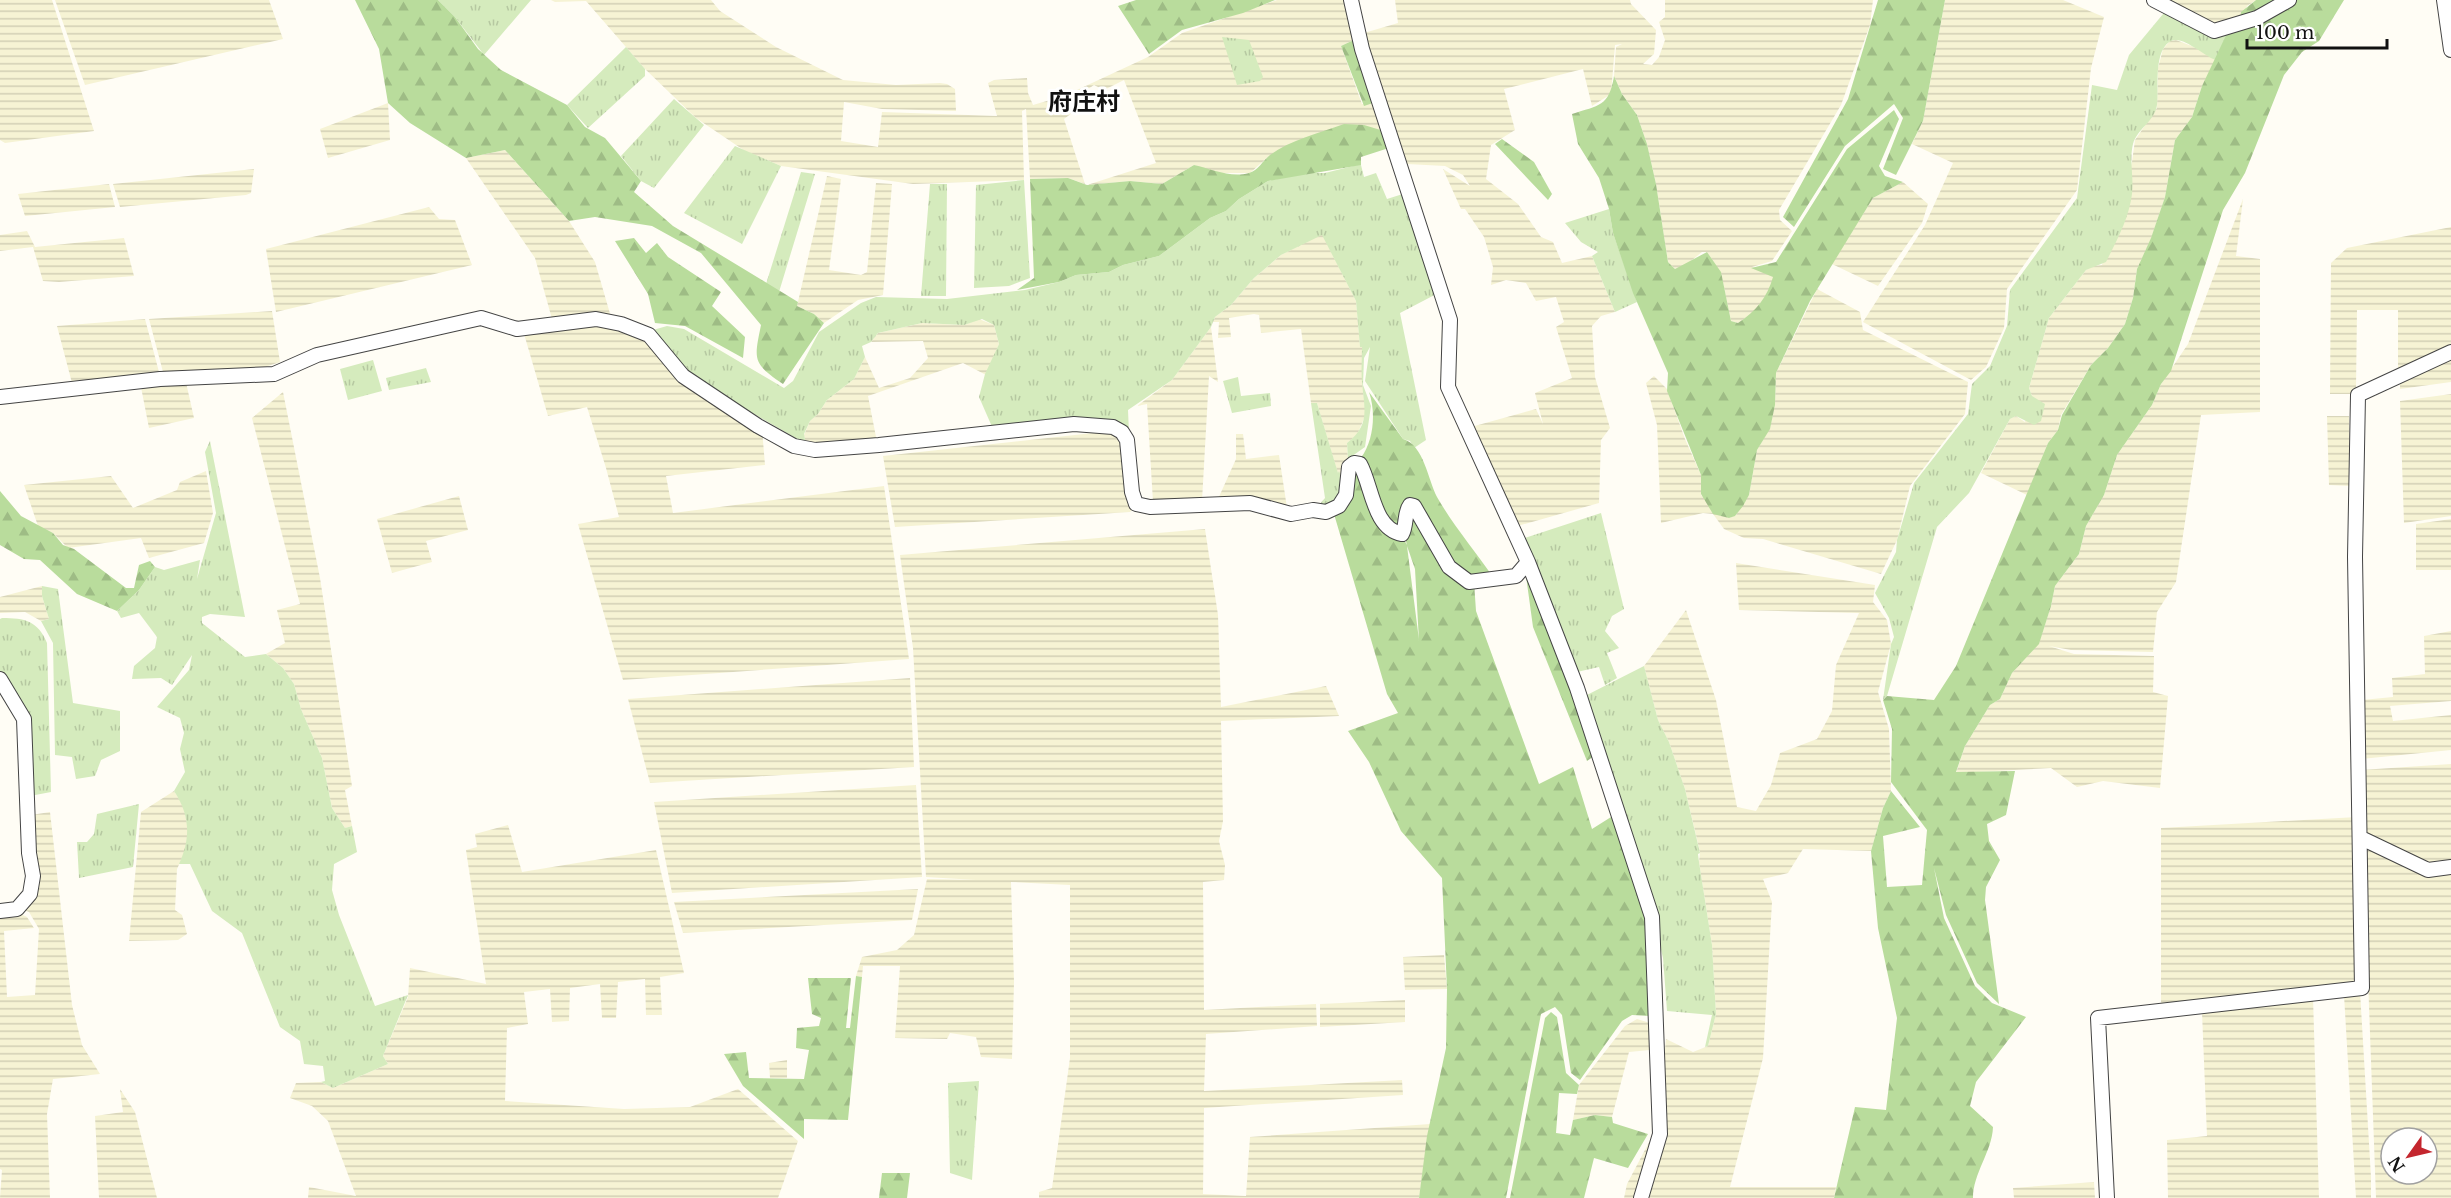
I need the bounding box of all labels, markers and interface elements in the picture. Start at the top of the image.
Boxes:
scale bar [2247,12,2386,50]
text: 100 m [2256,22,2314,44]
district label: 府庄村 [1048,87,1120,116]
north arrow [2379,1126,2439,1186]
text: N [2384,1153,2409,1176]

